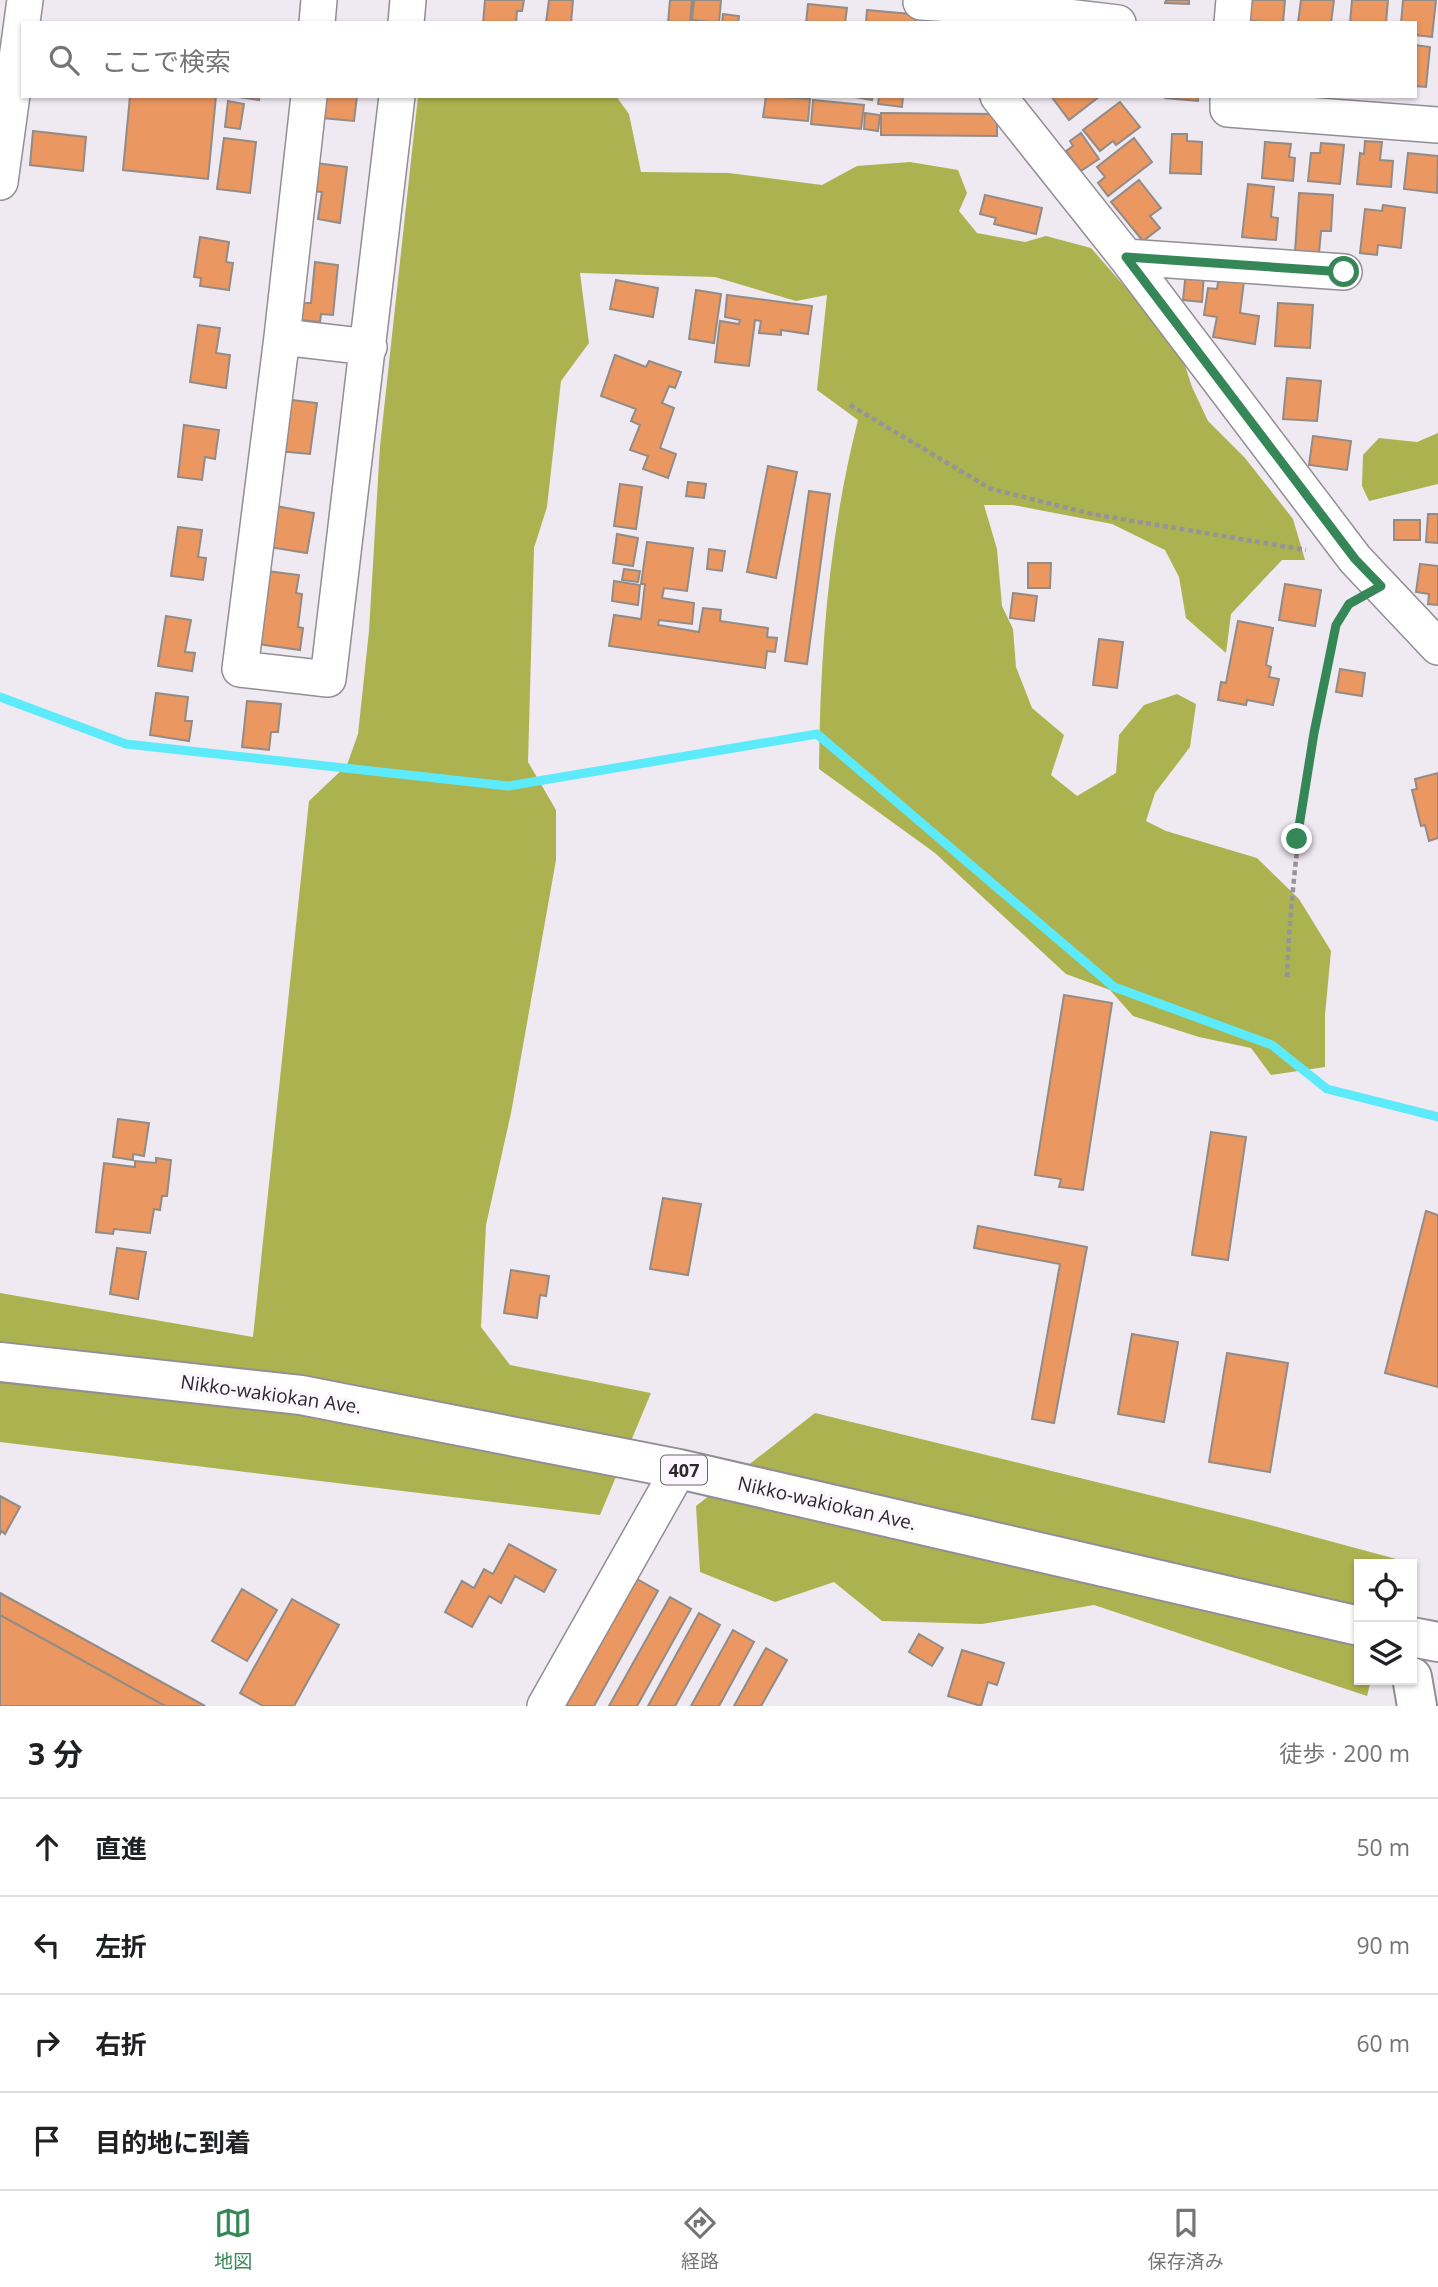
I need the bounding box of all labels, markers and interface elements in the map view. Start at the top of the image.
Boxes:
search box [21,21,1417,98]
icon: search [45,41,83,79]
text: ここで検索 [101,43,231,79]
route start [1328,256,1359,287]
route end [1281,823,1312,854]
street label: Nikko-wakiokan Ave. [179,1368,363,1420]
road number: 407 [661,1456,707,1484]
street label: Nikko-wakiokan Ave. [735,1470,919,1536]
map controls [1354,1559,1417,1685]
button: locate [1354,1559,1417,1622]
button: layers [1354,1622,1417,1685]
text: 3 分 [28,1733,83,1774]
text: 徒歩 · 200 m [1279,1737,1410,1769]
icon: ahead [28,1828,66,1866]
text: 直進 [95,1830,147,1866]
text: 50 m [1356,1831,1410,1863]
icon: left [28,1926,66,1964]
text: 左折 [95,1928,147,1964]
text: 90 m [1356,1929,1410,1961]
icon: right [28,2024,66,2062]
text: 右折 [95,2026,147,2062]
text: 60 m [1356,2027,1410,2059]
icon: arrive [28,2122,66,2160]
text: 目的地に到着 [95,2124,251,2160]
tab: 地図 [214,2204,252,2274]
tab: 経路 [681,2204,719,2274]
tab: 保存済み [1148,2204,1224,2274]

